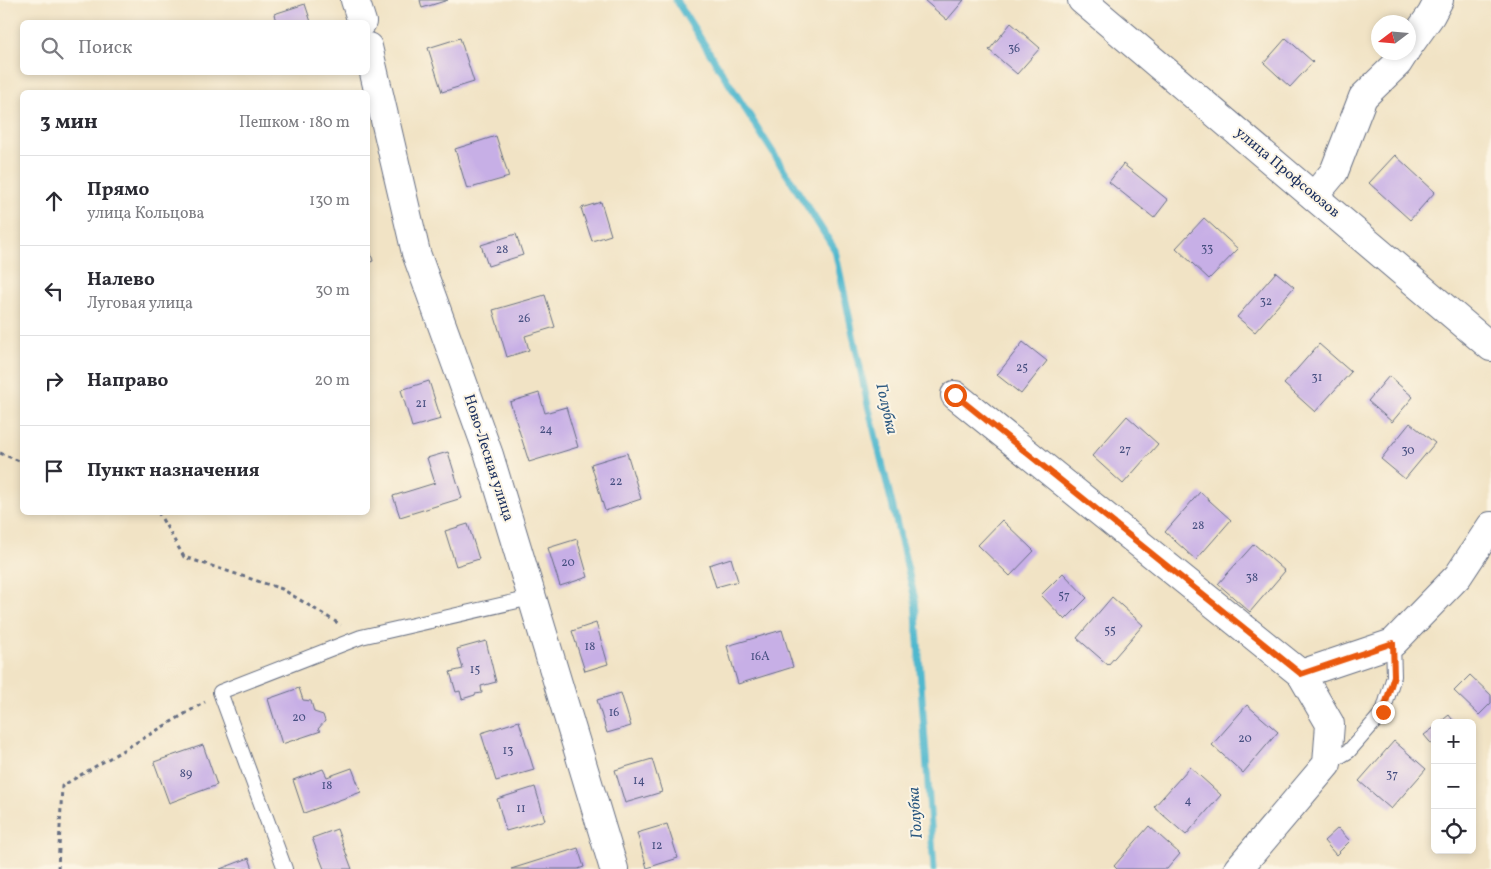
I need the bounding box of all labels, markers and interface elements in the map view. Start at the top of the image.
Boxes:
north arrow [1371,15,1416,60]
search box [20,20,370,75]
icon: search [38,34,66,62]
text: Поиск [78,35,132,61]
house number: 36 [1008,41,1020,57]
text: 3 мин [40,108,98,137]
text: Пешком · 180 m [239,112,350,134]
street label: улица Профсоюзов [1230,123,1344,223]
text: Прямо [87,177,149,203]
icon: ahead [40,187,68,215]
text: 130 m [309,190,350,212]
text: улица Кольцова [87,203,204,225]
house number: 33 [1201,241,1213,257]
house number: 28 [496,242,508,258]
text: Налево [87,267,155,293]
icon: left [40,277,68,305]
text: 30 m [315,280,350,302]
text: Луговая улица [87,293,193,315]
house number: 32 [1260,294,1272,310]
house number: 26 [518,311,530,327]
house number: 25 [1016,360,1028,376]
icon: right [40,367,68,395]
text: Направо [87,368,169,394]
text: 20 m [315,370,350,392]
house number: 31 [1312,370,1322,386]
water label: Голубка [869,381,903,437]
route start [944,384,967,407]
street label: Ново-Лесная улица [458,392,518,524]
house number: 21 [415,396,427,412]
house number: 24 [539,422,553,438]
house number: 27 [1119,442,1131,458]
house number: 30 [1401,443,1415,459]
icon: arrive [40,457,68,485]
text: Пункт назначения [87,458,260,484]
house number: 22 [610,474,622,490]
house number: 28 [1192,518,1204,534]
house number: 20 [561,555,575,571]
house number: 38 [1246,570,1258,586]
house number: 57 [1058,588,1070,604]
house number: 55 [1104,623,1116,639]
house number: 18 [585,639,595,655]
house number: 16А [750,649,770,665]
house number: 15 [470,662,480,678]
route end [1372,701,1395,724]
house number: 16 [609,705,619,721]
house number: 20 [292,710,306,726]
map controls [1431,719,1476,854]
button: + [1431,719,1476,764]
house number: 20 [1238,731,1252,747]
house number: 13 [503,743,513,759]
button: − [1431,764,1476,809]
house number: 89 [180,766,192,782]
house number: 37 [1386,767,1398,783]
house number: 14 [633,773,645,789]
house number: 18 [322,778,332,794]
water label: Голубка [903,786,929,840]
house number: 4 [1184,793,1192,809]
house number: 11 [516,801,526,817]
button: locate [1431,809,1476,854]
house number: 12 [651,838,663,854]

